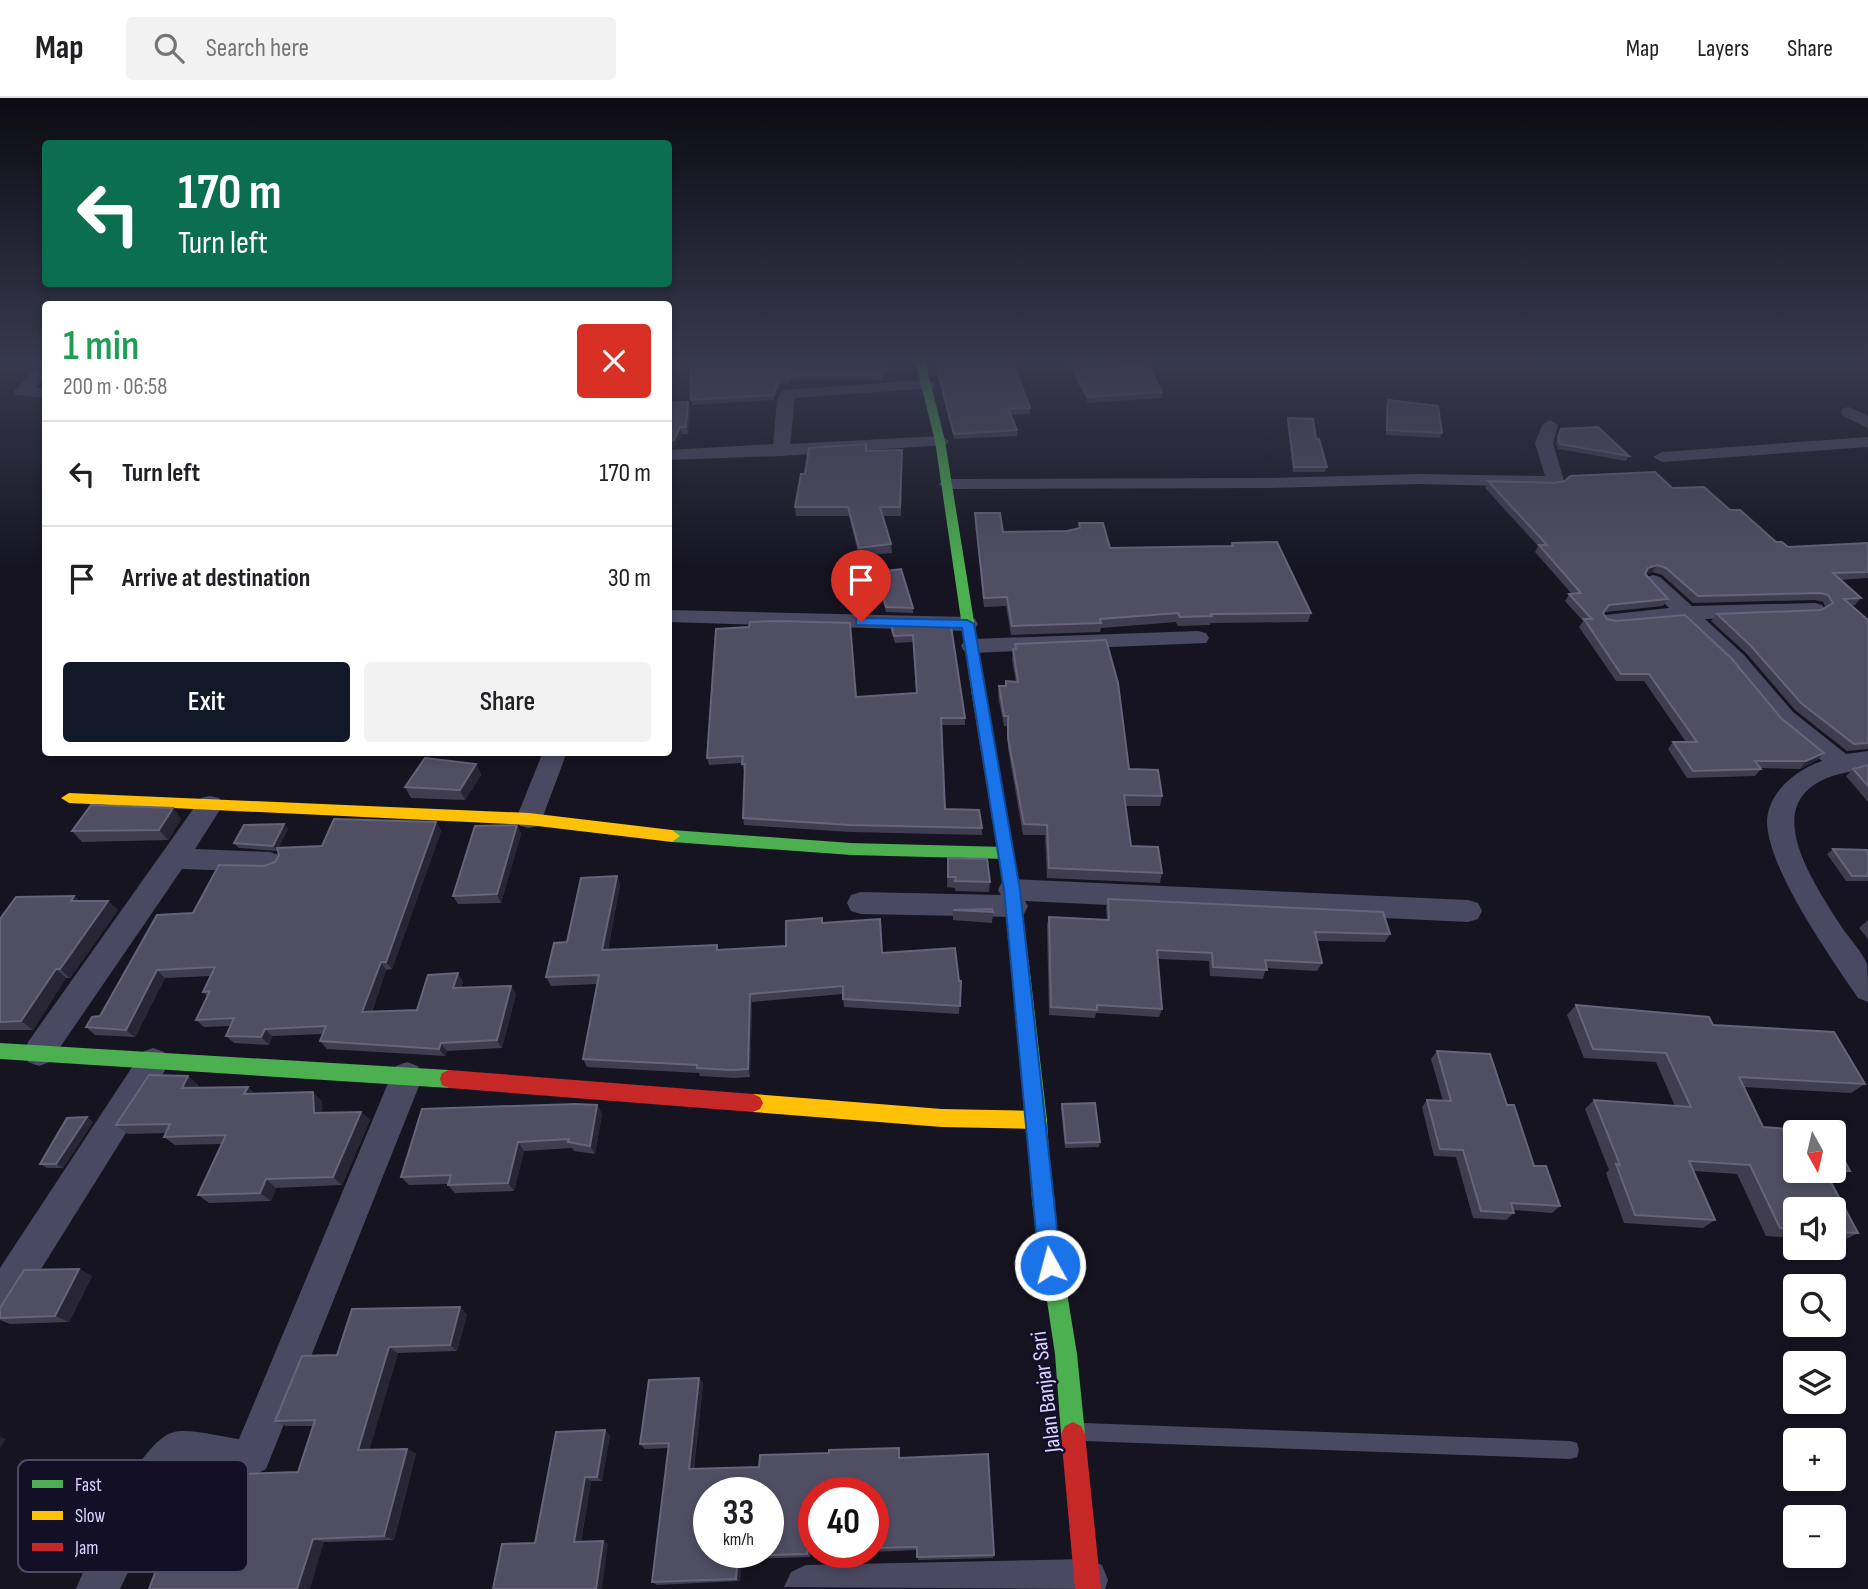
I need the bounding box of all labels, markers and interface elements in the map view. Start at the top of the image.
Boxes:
search box [126,17,616,80]
text: Map [35,28,84,68]
icon: search [150,29,188,67]
text: Search here [206,33,309,64]
text: Map [1626,34,1659,63]
text: Layers [1697,34,1749,63]
text: Share [1787,34,1833,63]
text: 170 m [178,164,282,223]
icon: left [63,168,154,259]
text: Turn left [178,224,268,263]
text: 1 min [63,321,139,372]
button: close [577,324,651,398]
text: 200 m · 06:58 [63,373,167,401]
icon: left [63,455,101,493]
text: Turn left [122,458,200,489]
text: 170 m [599,458,651,489]
pin [831,550,891,622]
icon: arrive [63,560,101,598]
icon: arrive [842,561,880,599]
text: Arrive at destination [122,563,310,594]
text: 30 m [608,563,651,594]
button: Exit [63,662,350,742]
button: Share [364,662,651,742]
north arrow [1783,1120,1846,1183]
map controls [1783,1120,1846,1568]
button: sound [1783,1197,1846,1260]
position arrow [1013,1228,1087,1302]
button: search [1783,1274,1846,1337]
street label: Jalan Banjar Sari [1025,1330,1067,1455]
button: layers [1783,1351,1846,1414]
button: + [1783,1428,1846,1491]
legend [18,1460,248,1572]
text: Fast [75,1474,102,1497]
speed limit sign: 40 [798,1477,889,1568]
text: 33 [723,1492,754,1535]
text: Slow [75,1505,105,1528]
button: − [1783,1505,1846,1568]
text: km/h [723,1529,754,1550]
text: Jam [74,1537,98,1560]

